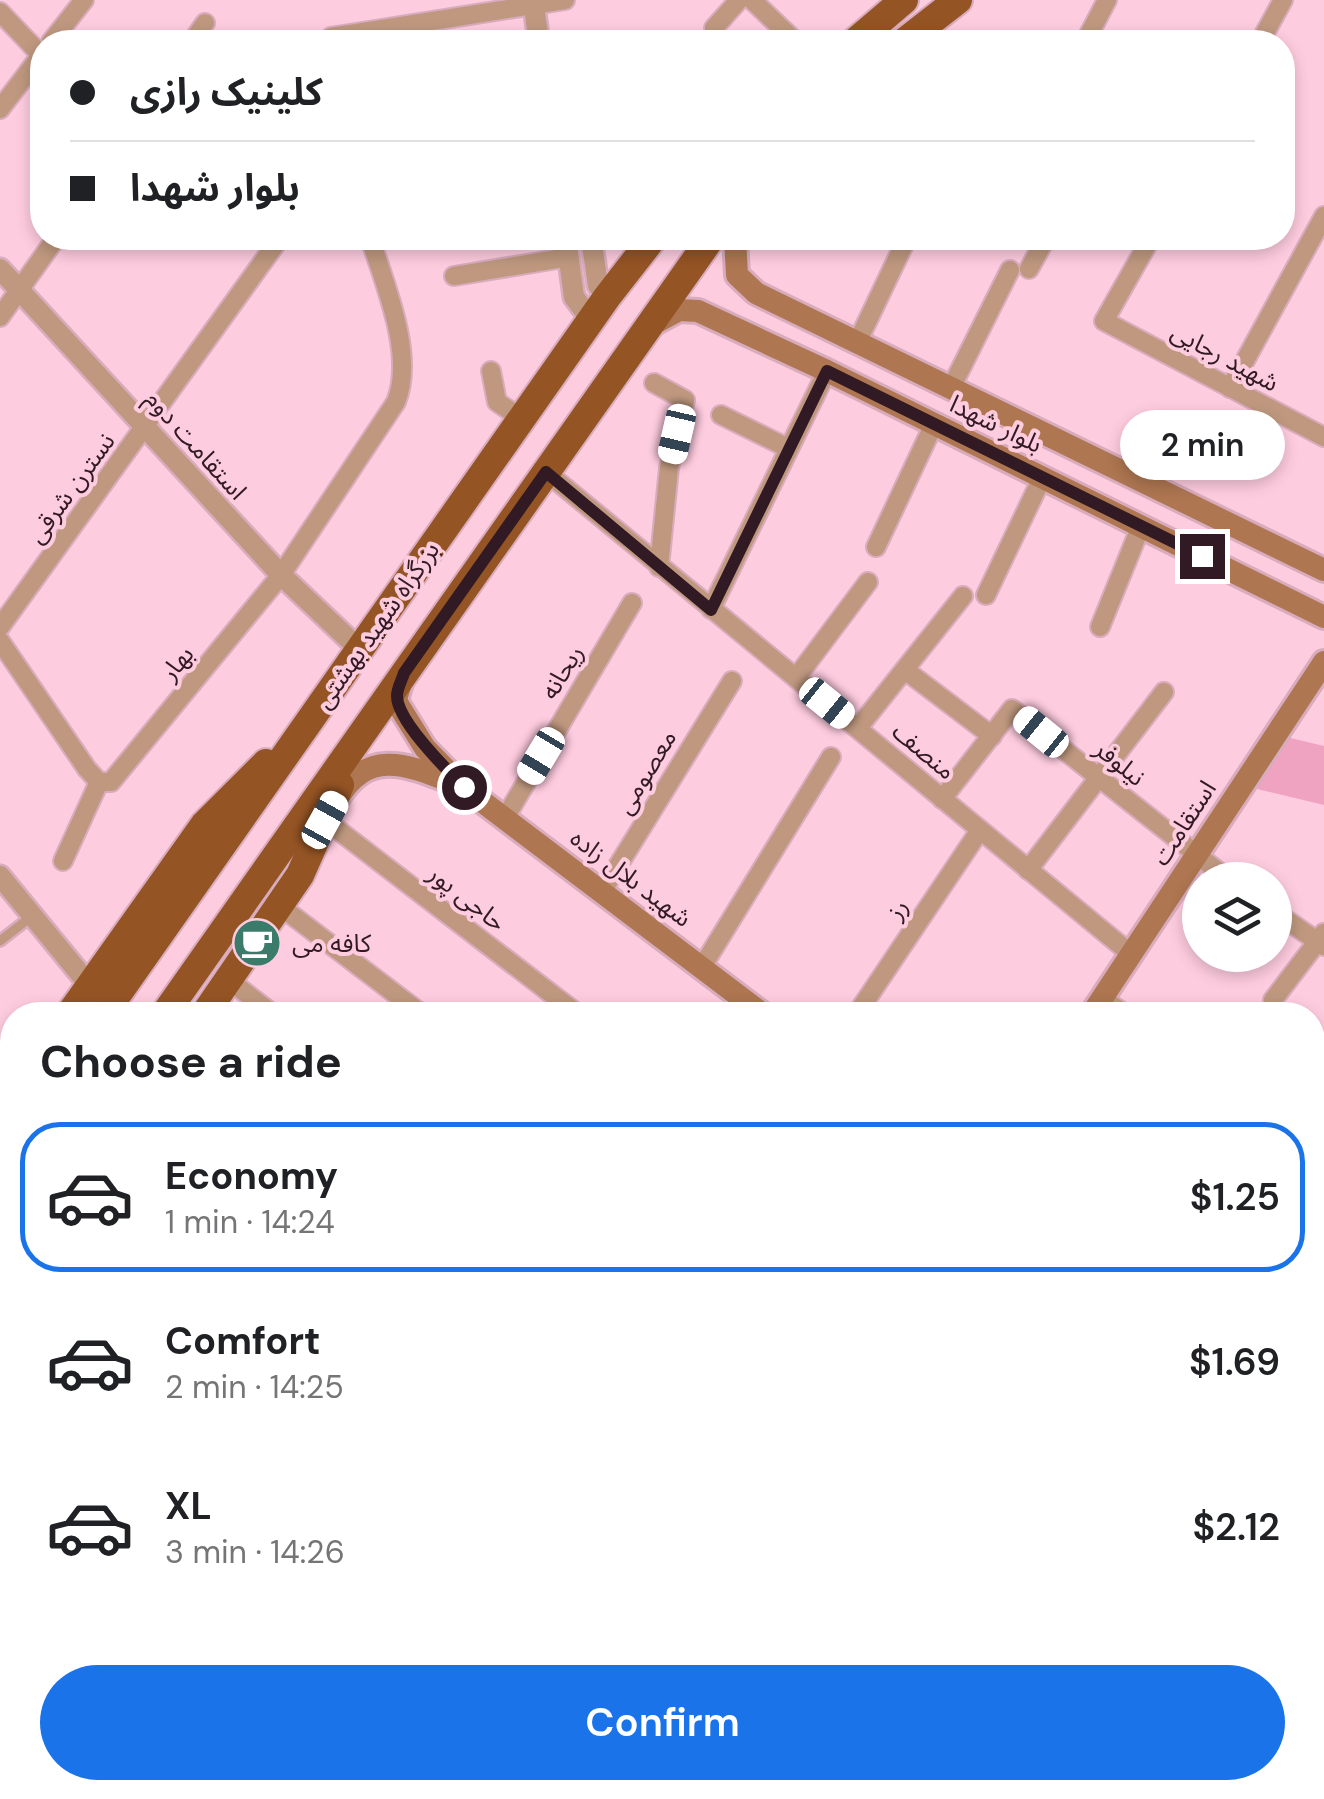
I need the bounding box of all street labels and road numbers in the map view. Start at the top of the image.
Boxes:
street label: شهید رجایی [1165,315,1285,399]
street label: استقامت دوم [136,383,254,509]
street label: بلوار شهدا [944,387,1048,461]
street label: نسترن شرقی [20,426,122,550]
street label: بزرگراه شهید بهشتی [307,535,447,715]
street label: بهار [152,639,201,688]
street label: ریحانه [533,639,591,705]
street label: منصف [885,715,963,787]
street label: معصومی [608,724,684,820]
street label: نیلوفر [1087,732,1152,794]
street label: استقامت [1144,774,1224,872]
street label: شهید بلال زاده [564,822,698,934]
street label: حاجی پور [421,857,513,939]
street label: رز [878,892,916,927]

